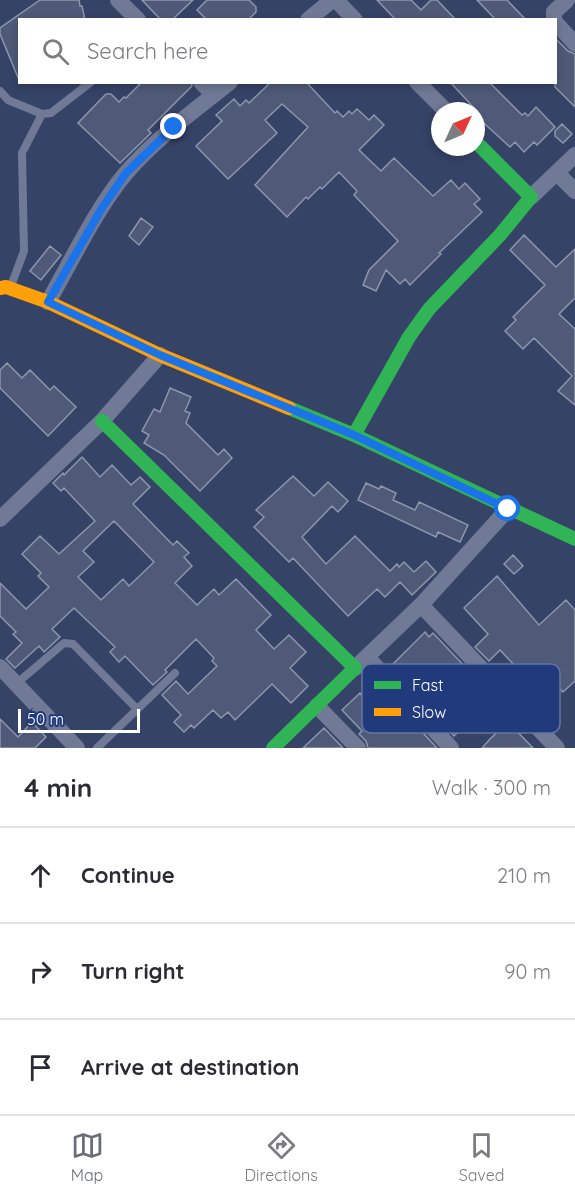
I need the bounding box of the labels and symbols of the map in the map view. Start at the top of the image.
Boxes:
north arrow [431,102,485,156]
route end [160,113,186,139]
route start [494,495,520,521]
legend [362,664,560,733]
text: Fast [412,675,443,695]
text: Slow [412,702,446,722]
scale bar [18,706,140,734]

